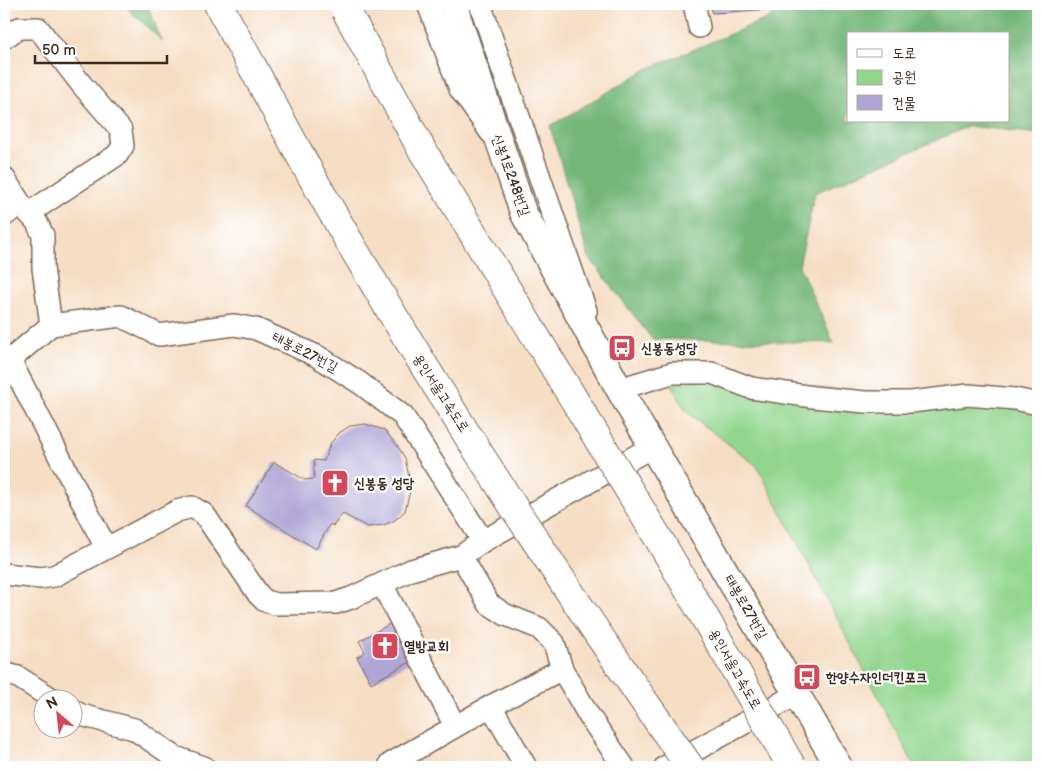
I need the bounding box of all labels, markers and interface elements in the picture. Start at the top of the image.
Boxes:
scale bar [35,32,168,64]
legend [847,32,1010,122]
text: 50 m [42,41,76,60]
text: 도로 [892,44,916,63]
text: 공원 [892,68,916,87]
text: 건물 [892,94,916,113]
street label: 신봉1로248번길 [488,131,534,219]
street label: 태봉로27번길 [269,328,341,376]
bus stop icon: 신봉동성당 [607,333,637,363]
place label: 신봉동성당 [641,340,698,357]
street label: 용인서울고속도로 [409,351,473,435]
church icon: 신봉동 성당 [320,468,350,498]
place label: 신봉동 성당 [354,475,415,492]
street label: 태봉로27번길 [721,572,772,643]
street label: 용인서울고속도로 [705,626,765,712]
church icon: 열방교회 [370,631,400,661]
place label: 열방교회 [404,638,449,655]
bus stop icon: 한양수자인더킨포크 [792,662,822,692]
place label: 한양수자인더킨포크 [825,669,927,686]
north arrow [32,688,82,738]
text: N [43,693,61,713]

